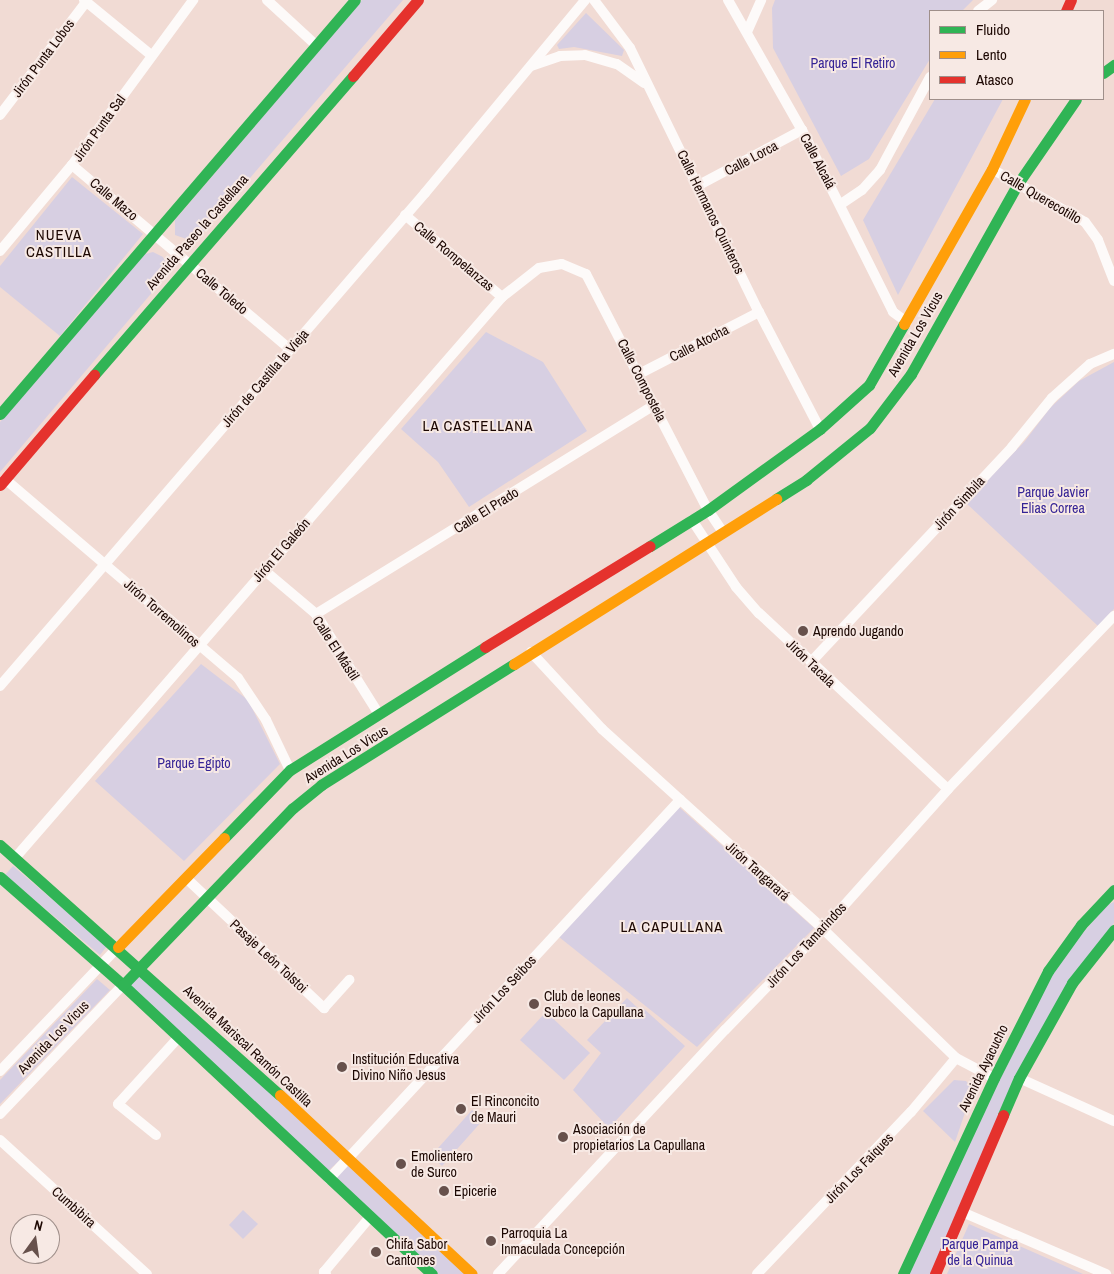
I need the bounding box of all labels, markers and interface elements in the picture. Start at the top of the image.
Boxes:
legend [929,10,1104,100]
street label: Jirón Punta Lobos [8,16,78,100]
text: Fluido [976,19,1010,40]
text: Lento [976,44,1007,65]
park label: Parque El Retiro [811,55,895,71]
text: Atasco [976,69,1014,90]
street label: Jirón Punta Sal [69,91,129,165]
street label: Calle Alcalá [796,130,840,192]
street label: Calle Lorca [721,137,781,179]
street label: Calle Hermanos Quinteros [674,147,748,277]
street label: Calle Querecotillo [997,167,1085,227]
street label: Avenida Paseo la Castellana [142,171,252,293]
street label: Calle Mazo [87,174,141,224]
street label: Calle Rompelanzas [410,218,498,294]
district label: NUEVA CASTILLA [25,225,93,260]
street label: Calle Toledo [192,264,252,318]
street label: Avenida Los Vicus [884,289,946,379]
street label: Calle Atocha [666,321,732,365]
street label: Jirón de Castilla la Vieja [218,326,312,430]
street label: Calle Compostela [614,336,670,424]
district label: LA CASTELLANA [421,417,535,435]
street label: Jirón Simbila [930,473,988,533]
street label: Calle El Prado [450,483,522,537]
park label: Parque Javier Elias Correa [1017,484,1089,516]
street label: Jirón El Galeón [249,515,313,585]
street label: Jirón Torremolinos [121,575,203,651]
street label: Calle El Mástil [309,613,363,683]
place label: Aprendo Jugando [813,623,904,639]
marker: Aprendo Jugando [797,625,809,637]
street label: Jirón Tacala [783,635,839,691]
street label: Avenida Los Vicus [301,722,391,786]
park label: Parque Egipto [157,755,231,771]
street label: Jirón Tangarará [722,838,794,904]
street label: Jirón Los Tamarindos [762,899,850,991]
street label: Pasaje León Tolstoi [227,916,311,996]
district label: LA CAPULLANA [619,918,725,936]
street label: Jirón Los Seibos [468,952,540,1026]
street label: Avenida Mariscal Ramón Castilla [180,982,316,1110]
place label: Club de leones Subco la Capullana [544,988,644,1020]
street label: Avenida Los Vicus [14,997,92,1077]
marker: Club de leones Subco la Capullana [528,998,540,1010]
street label: Avenida Ayacucho [955,1021,1011,1115]
place label: Institución Educativa Divino Niño Jesus [352,1051,459,1084]
marker: Institución Educativa Divino Niño Jesus [336,1061,348,1073]
place label: El Rinconcito de Mauri [471,1093,539,1126]
marker: El Rinconcito de Mauri [455,1103,467,1115]
place label: Asociación de propietarios La Capullana [573,1121,705,1154]
street label: Jirón Los Faiques [821,1129,897,1207]
marker: Asociación de propietarios La Capullana [557,1131,569,1143]
place label: Emolientero de Surco [411,1148,473,1180]
marker: Emolientero de Surco [395,1158,407,1170]
street label: Cumbibira [48,1183,100,1231]
place label: Epicerie [454,1183,497,1199]
marker: Epicerie [438,1185,450,1197]
north arrow [10,1214,60,1264]
text: N [32,1216,45,1235]
place label: Parroquia La Inmaculada Concepción [501,1225,625,1258]
marker: Parroquia La Inmaculada Concepción [485,1235,497,1247]
place label: Chifa Sabor Cantones [386,1236,447,1268]
park label: Parque Pampa de la Quinua [942,1236,1018,1268]
marker: Chifa Sabor Cantones [370,1246,382,1258]

